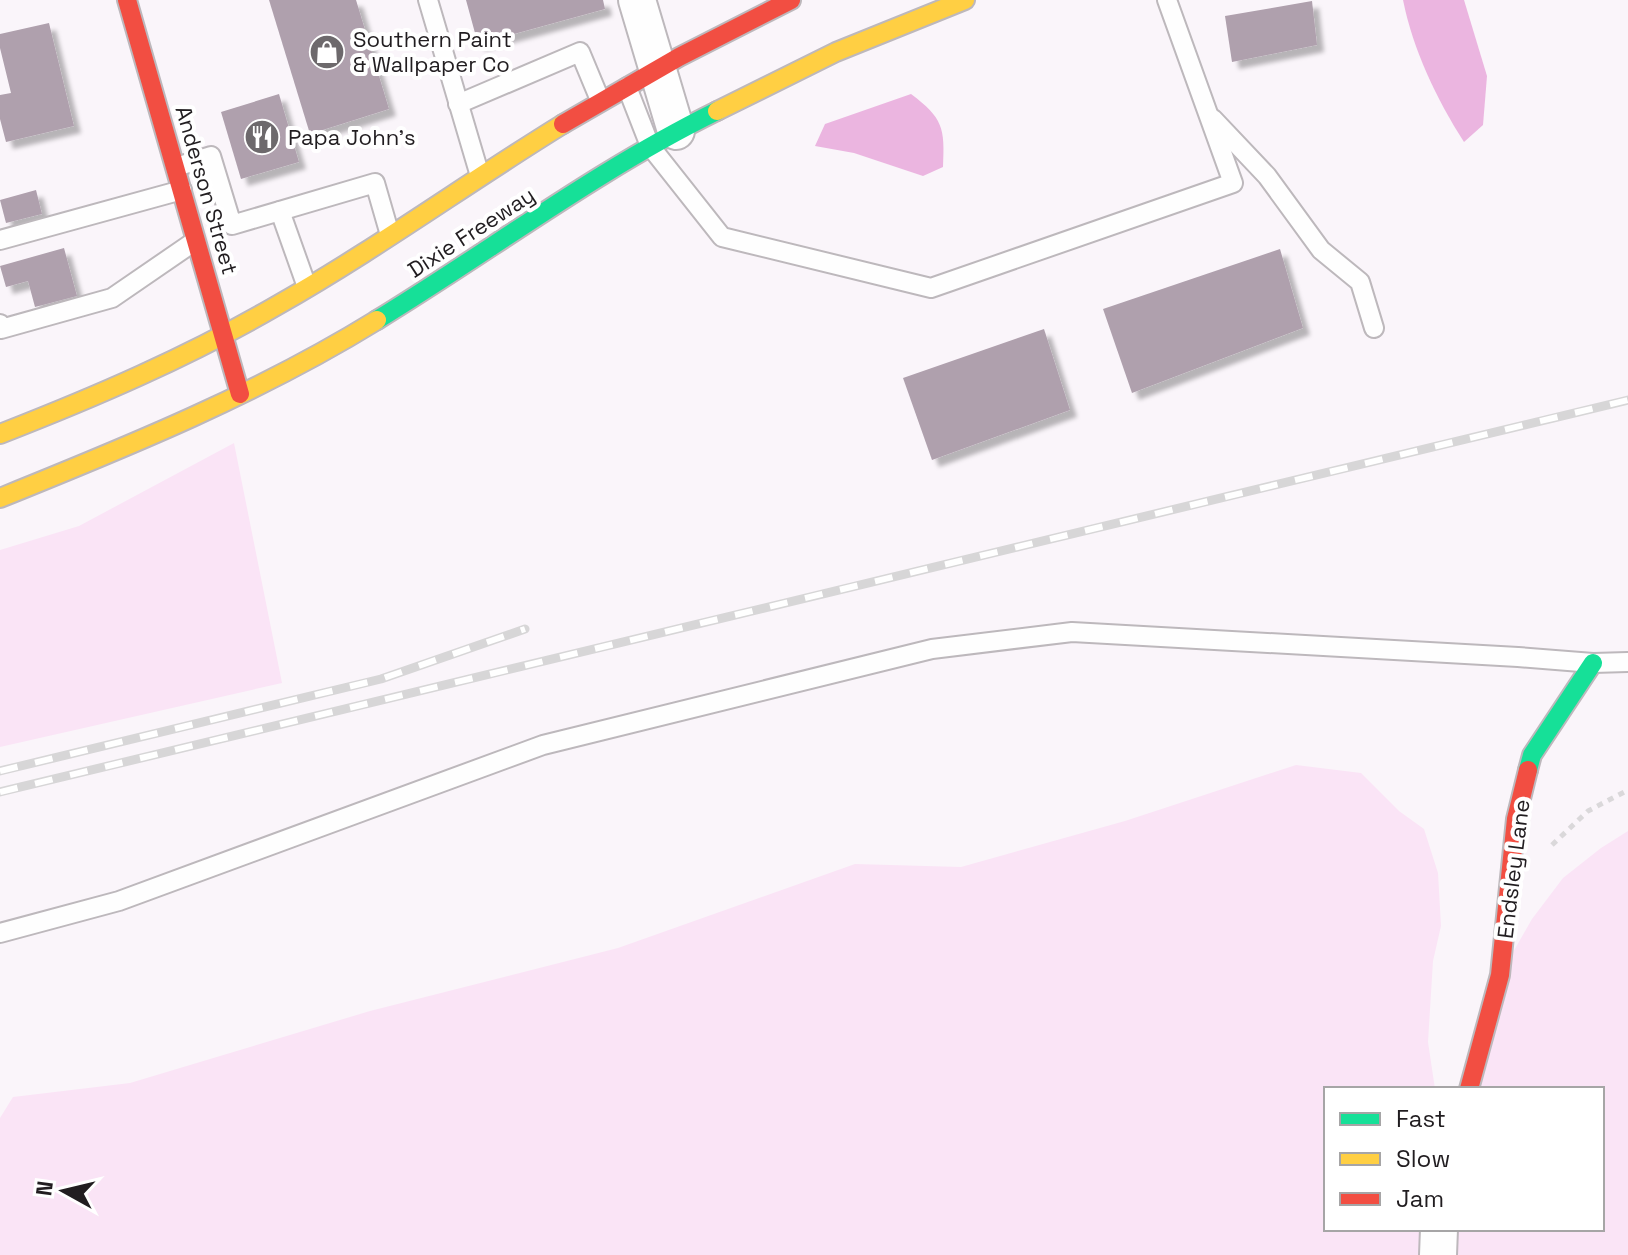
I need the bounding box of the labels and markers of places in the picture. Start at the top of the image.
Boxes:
place label: Southern Paint & Wallpaper Co [353,25,512,78]
shop icon: Southern Paint & Wallpaper Co [308,33,346,71]
restaurant icon: Papa John's [243,118,281,156]
place label: Papa John's [288,123,416,151]

